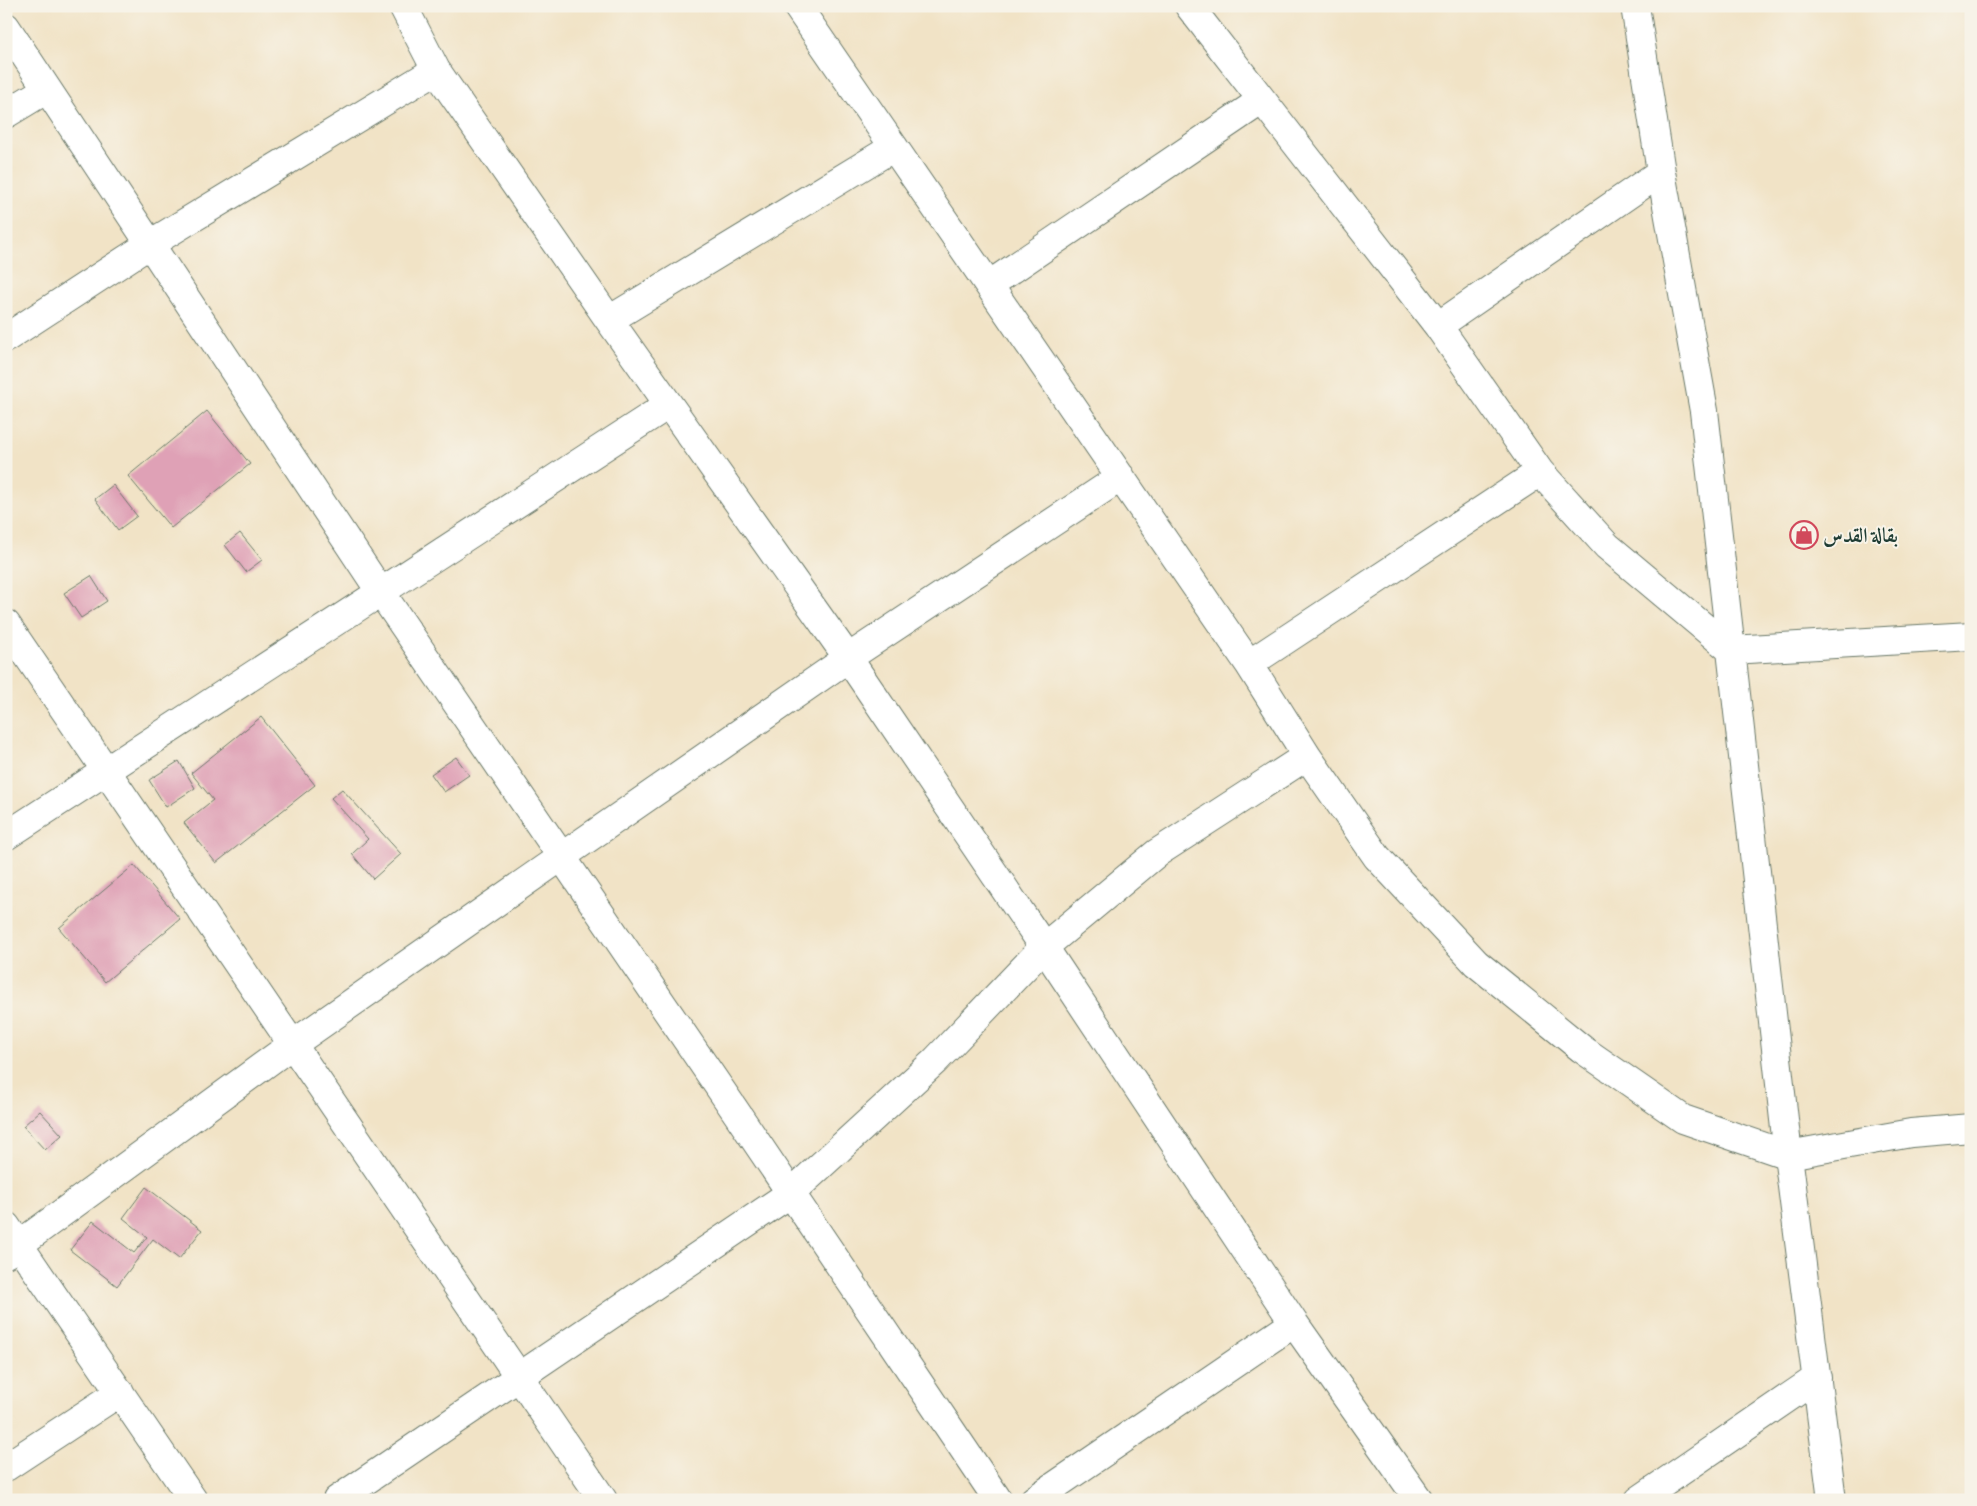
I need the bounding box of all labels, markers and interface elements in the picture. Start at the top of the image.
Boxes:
shop icon: بقالة القدس [1789,520,1819,550]
place label: بقالة القدس [1823,522,1898,549]

